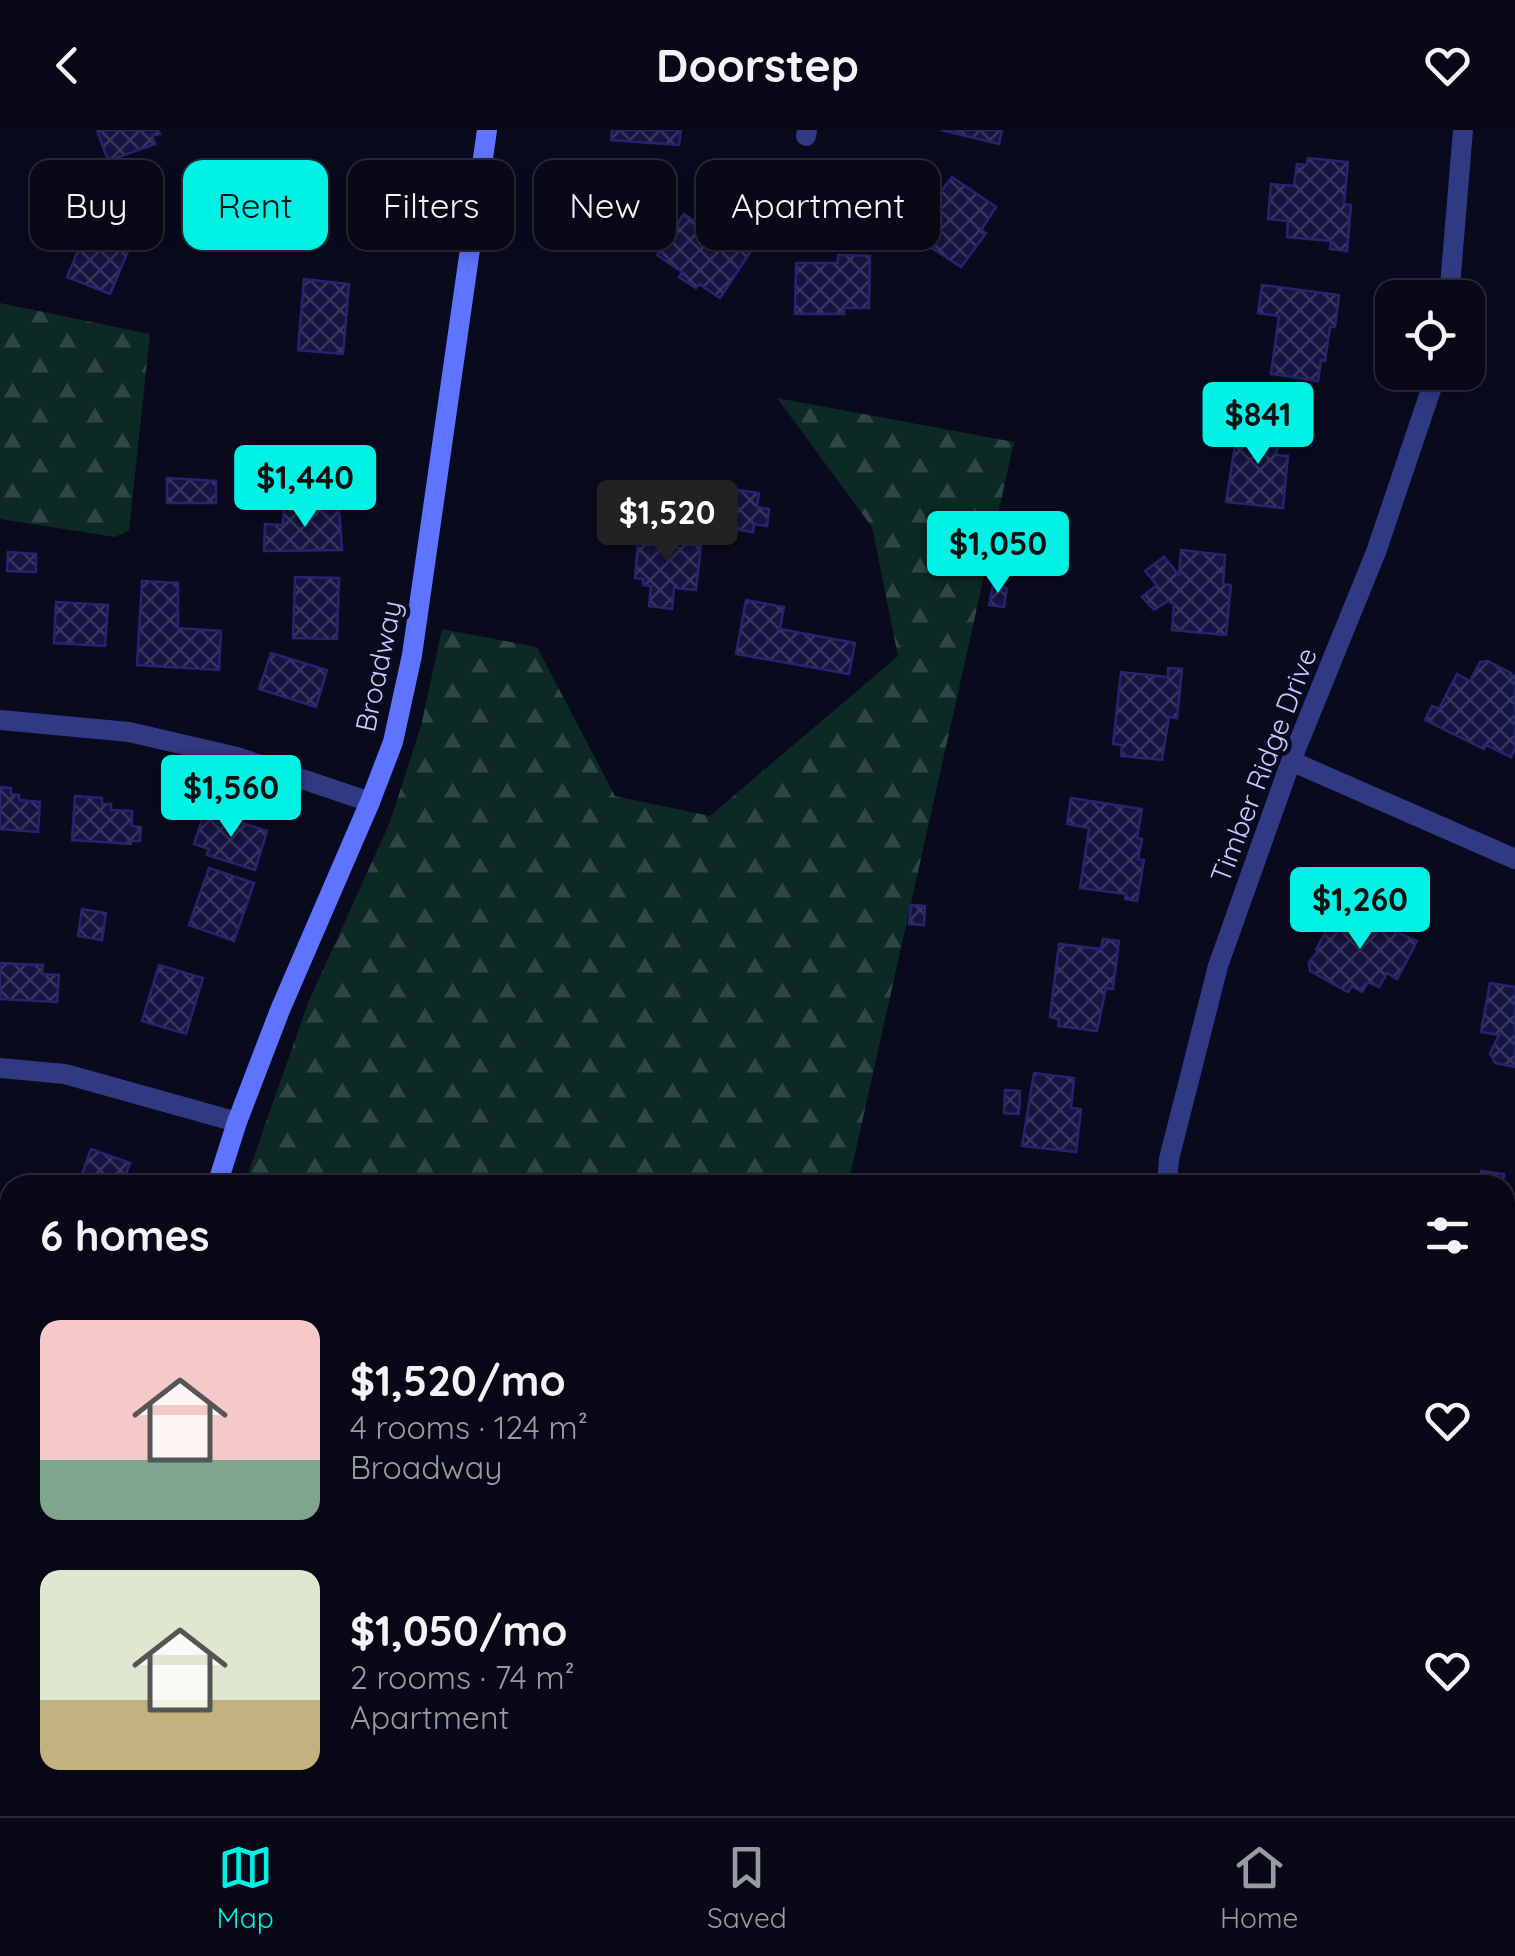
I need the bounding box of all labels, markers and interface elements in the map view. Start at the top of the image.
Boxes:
text: Doorstep [656,37,859,93]
icon: back [40,38,95,93]
icon: heart [1420,38,1475,93]
chip: Buy [30,160,163,250]
chip: Rent [183,160,328,250]
chip: Filters [348,160,514,250]
chip: New [534,160,676,250]
chip: Apartment [696,160,940,250]
map controls [1375,280,1485,390]
button: locate [1375,280,1485,390]
pin: $841 [1199,382,1317,467]
text: $841 [1225,394,1291,434]
pin: $1,440 [224,445,386,530]
text: $1,440 [256,457,354,497]
pin: $1,520 [586,480,748,565]
text: $1,520 [619,492,715,532]
pin: $1,050 [917,511,1079,596]
text: $1,050 [949,523,1047,563]
street label: Broadway [347,597,409,735]
street label: Timber Ridge Drive [1202,642,1324,888]
pin: $1,560 [150,755,312,840]
text: $1,560 [183,767,279,807]
pin: $1,260 [1279,867,1441,952]
text: $1,260 [1312,879,1408,919]
icon: filters [1420,1208,1475,1263]
text: 6 homes [40,1209,210,1262]
text: $1,520/mo [350,1354,566,1407]
icon: home [120,1360,240,1480]
icon: heart [1420,1393,1475,1448]
text: 4 rooms · 124 m² [350,1407,588,1447]
text: Broadway [350,1447,502,1487]
text: $1,050/mo [350,1604,568,1657]
icon: home [120,1610,240,1730]
icon: heart [1420,1643,1475,1698]
text: 2 rooms · 74 m² [350,1657,575,1697]
text: Apartment [350,1697,509,1737]
tab: Map [217,1840,274,1935]
tab: Saved [707,1840,787,1935]
tab: Home [1220,1840,1298,1935]

